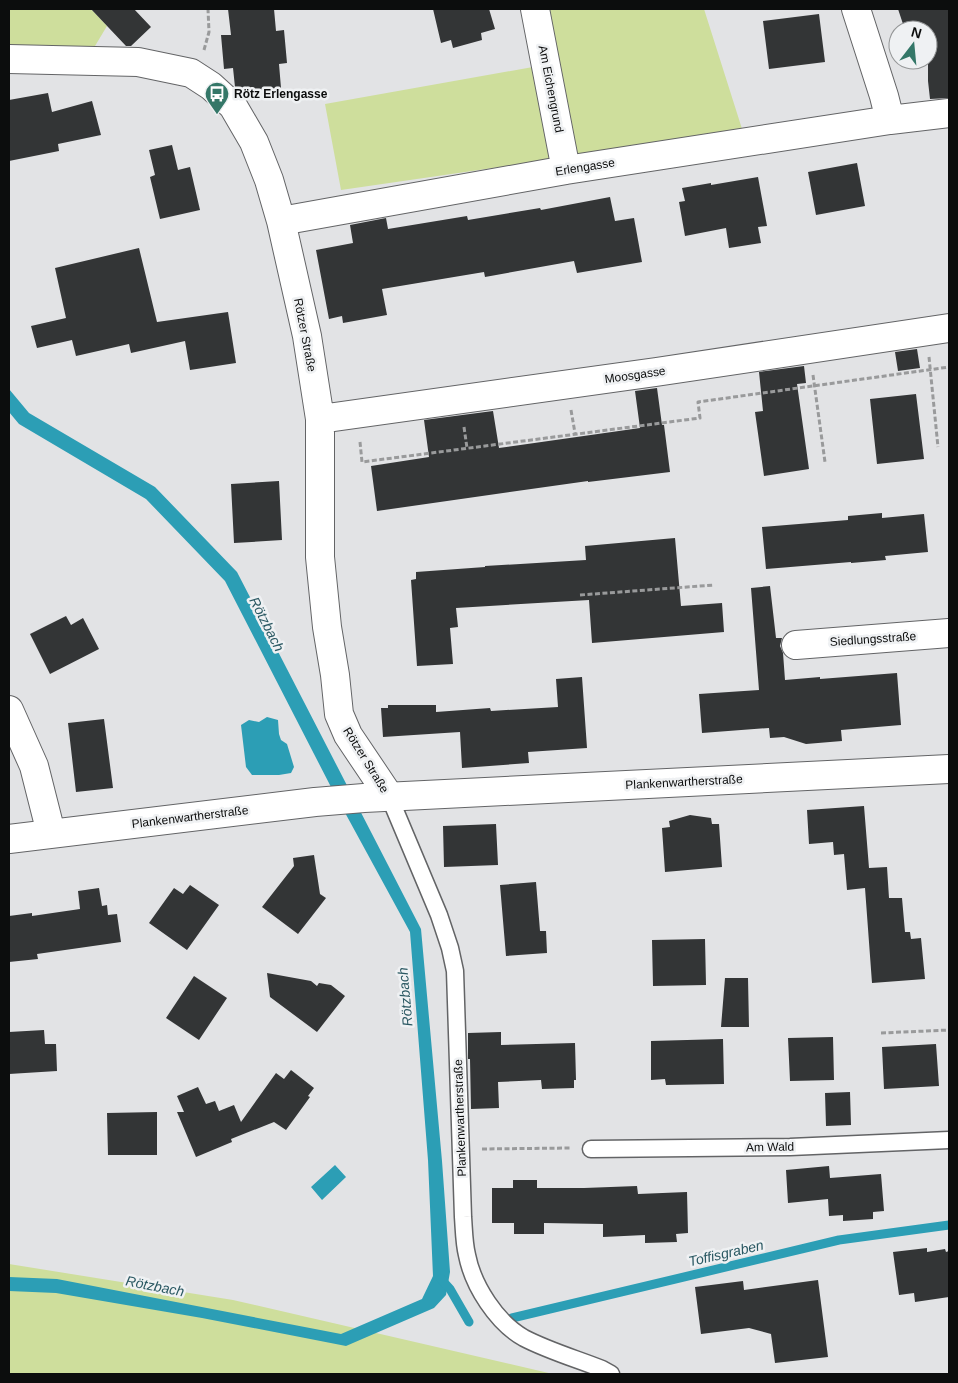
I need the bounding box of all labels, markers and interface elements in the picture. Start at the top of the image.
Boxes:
north arrow [888,20,938,70]
text: N [910,23,924,42]
street label: Am Eichengrund [536,44,566,134]
bus stop icon: Rötz Erlengasse [204,81,230,115]
place label: Rötz Erlengasse [234,87,328,101]
street label: Erlengasse [554,155,616,179]
street label: Rötzer Straße [291,297,319,373]
street label: Moosgasse [604,364,667,386]
water label: Rötzbach [246,594,288,654]
street label: Siedlungsstraße [829,629,917,649]
street label: Rötzer Straße [340,725,392,796]
street label: Plankenwartherstraße [625,772,743,792]
street label: Plankenwartherstraße [131,803,249,831]
water label: Rötzbach [394,967,416,1027]
street label: Plankenwartherstraße [451,1059,469,1177]
street label: Am Wald [746,1140,794,1154]
water label: Toffisgraben [687,1237,765,1269]
water label: Rötzbach [124,1273,186,1300]

